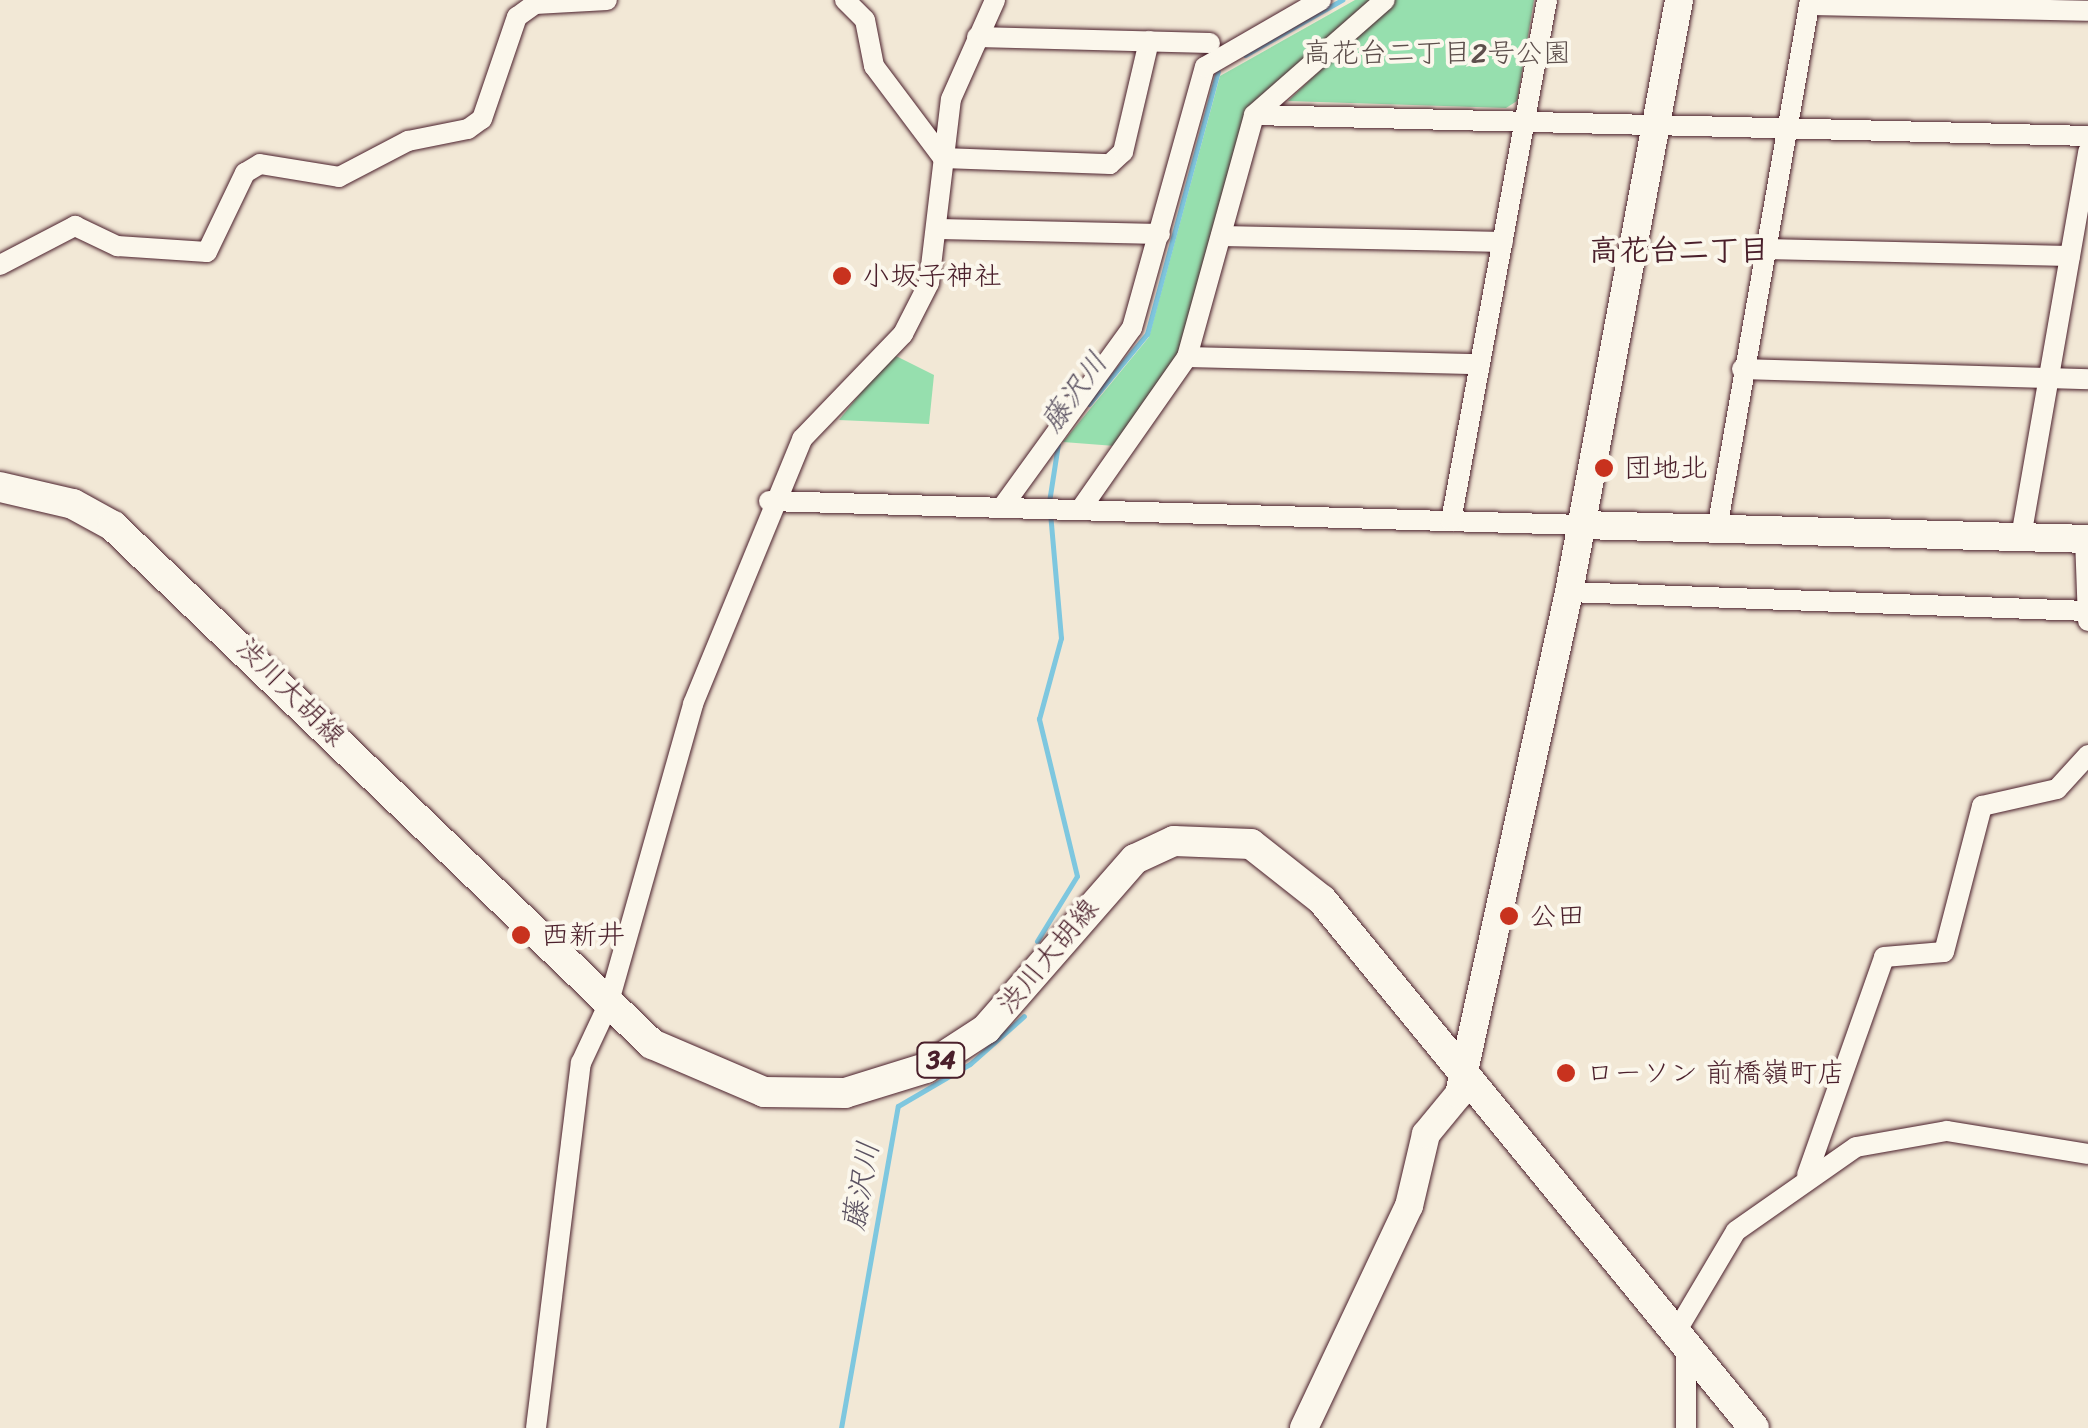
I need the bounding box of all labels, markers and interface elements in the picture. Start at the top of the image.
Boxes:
park label: 高花台二丁目2号公園 [1303,36,1571,70]
district label: 高花台二丁目 [1589,232,1769,268]
place label: 小坂子神社 [862,259,1002,293]
marker: 小坂子神社 [831,265,853,287]
water label: 藤沢川 [1033,345,1115,439]
place label: 団地北 [1624,451,1708,485]
marker: 団地北 [1593,457,1615,479]
street label: 渋川大胡線 [230,631,352,753]
street label: 渋川大胡線 [990,892,1106,1020]
place label: 公田 [1529,899,1585,933]
marker: 公田 [1498,905,1520,927]
place label: 西新井 [541,918,625,952]
marker: 西新井 [510,924,532,946]
road number: 34 [916,1040,966,1080]
place label: ローソン 前橋嶺町店 [1586,1056,1845,1090]
marker: ローソン 前橋嶺町店 [1555,1062,1577,1084]
water label: 藤沢川 [835,1139,887,1233]

